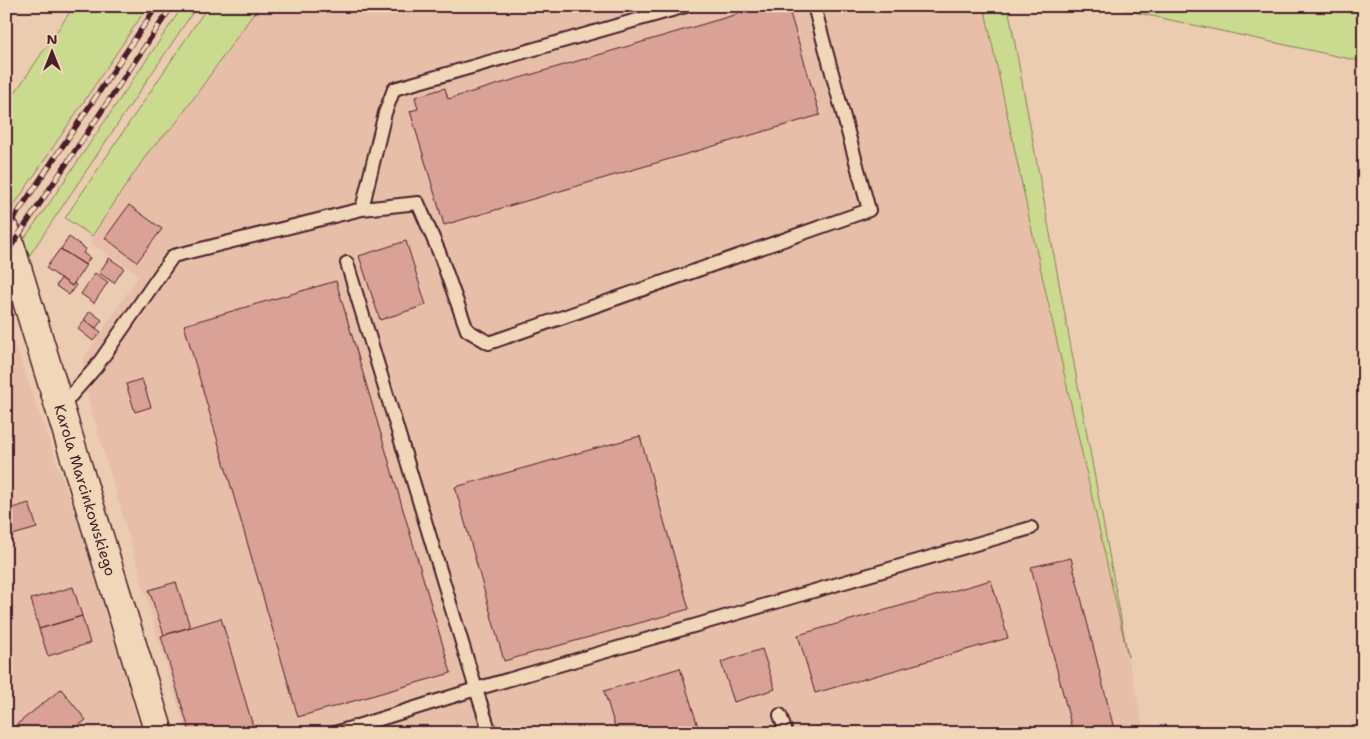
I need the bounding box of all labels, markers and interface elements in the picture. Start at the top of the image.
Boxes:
north arrow [28,28,78,78]
text: N [46,30,58,48]
street label: Karola Marcinkowskiego [49,402,120,578]

